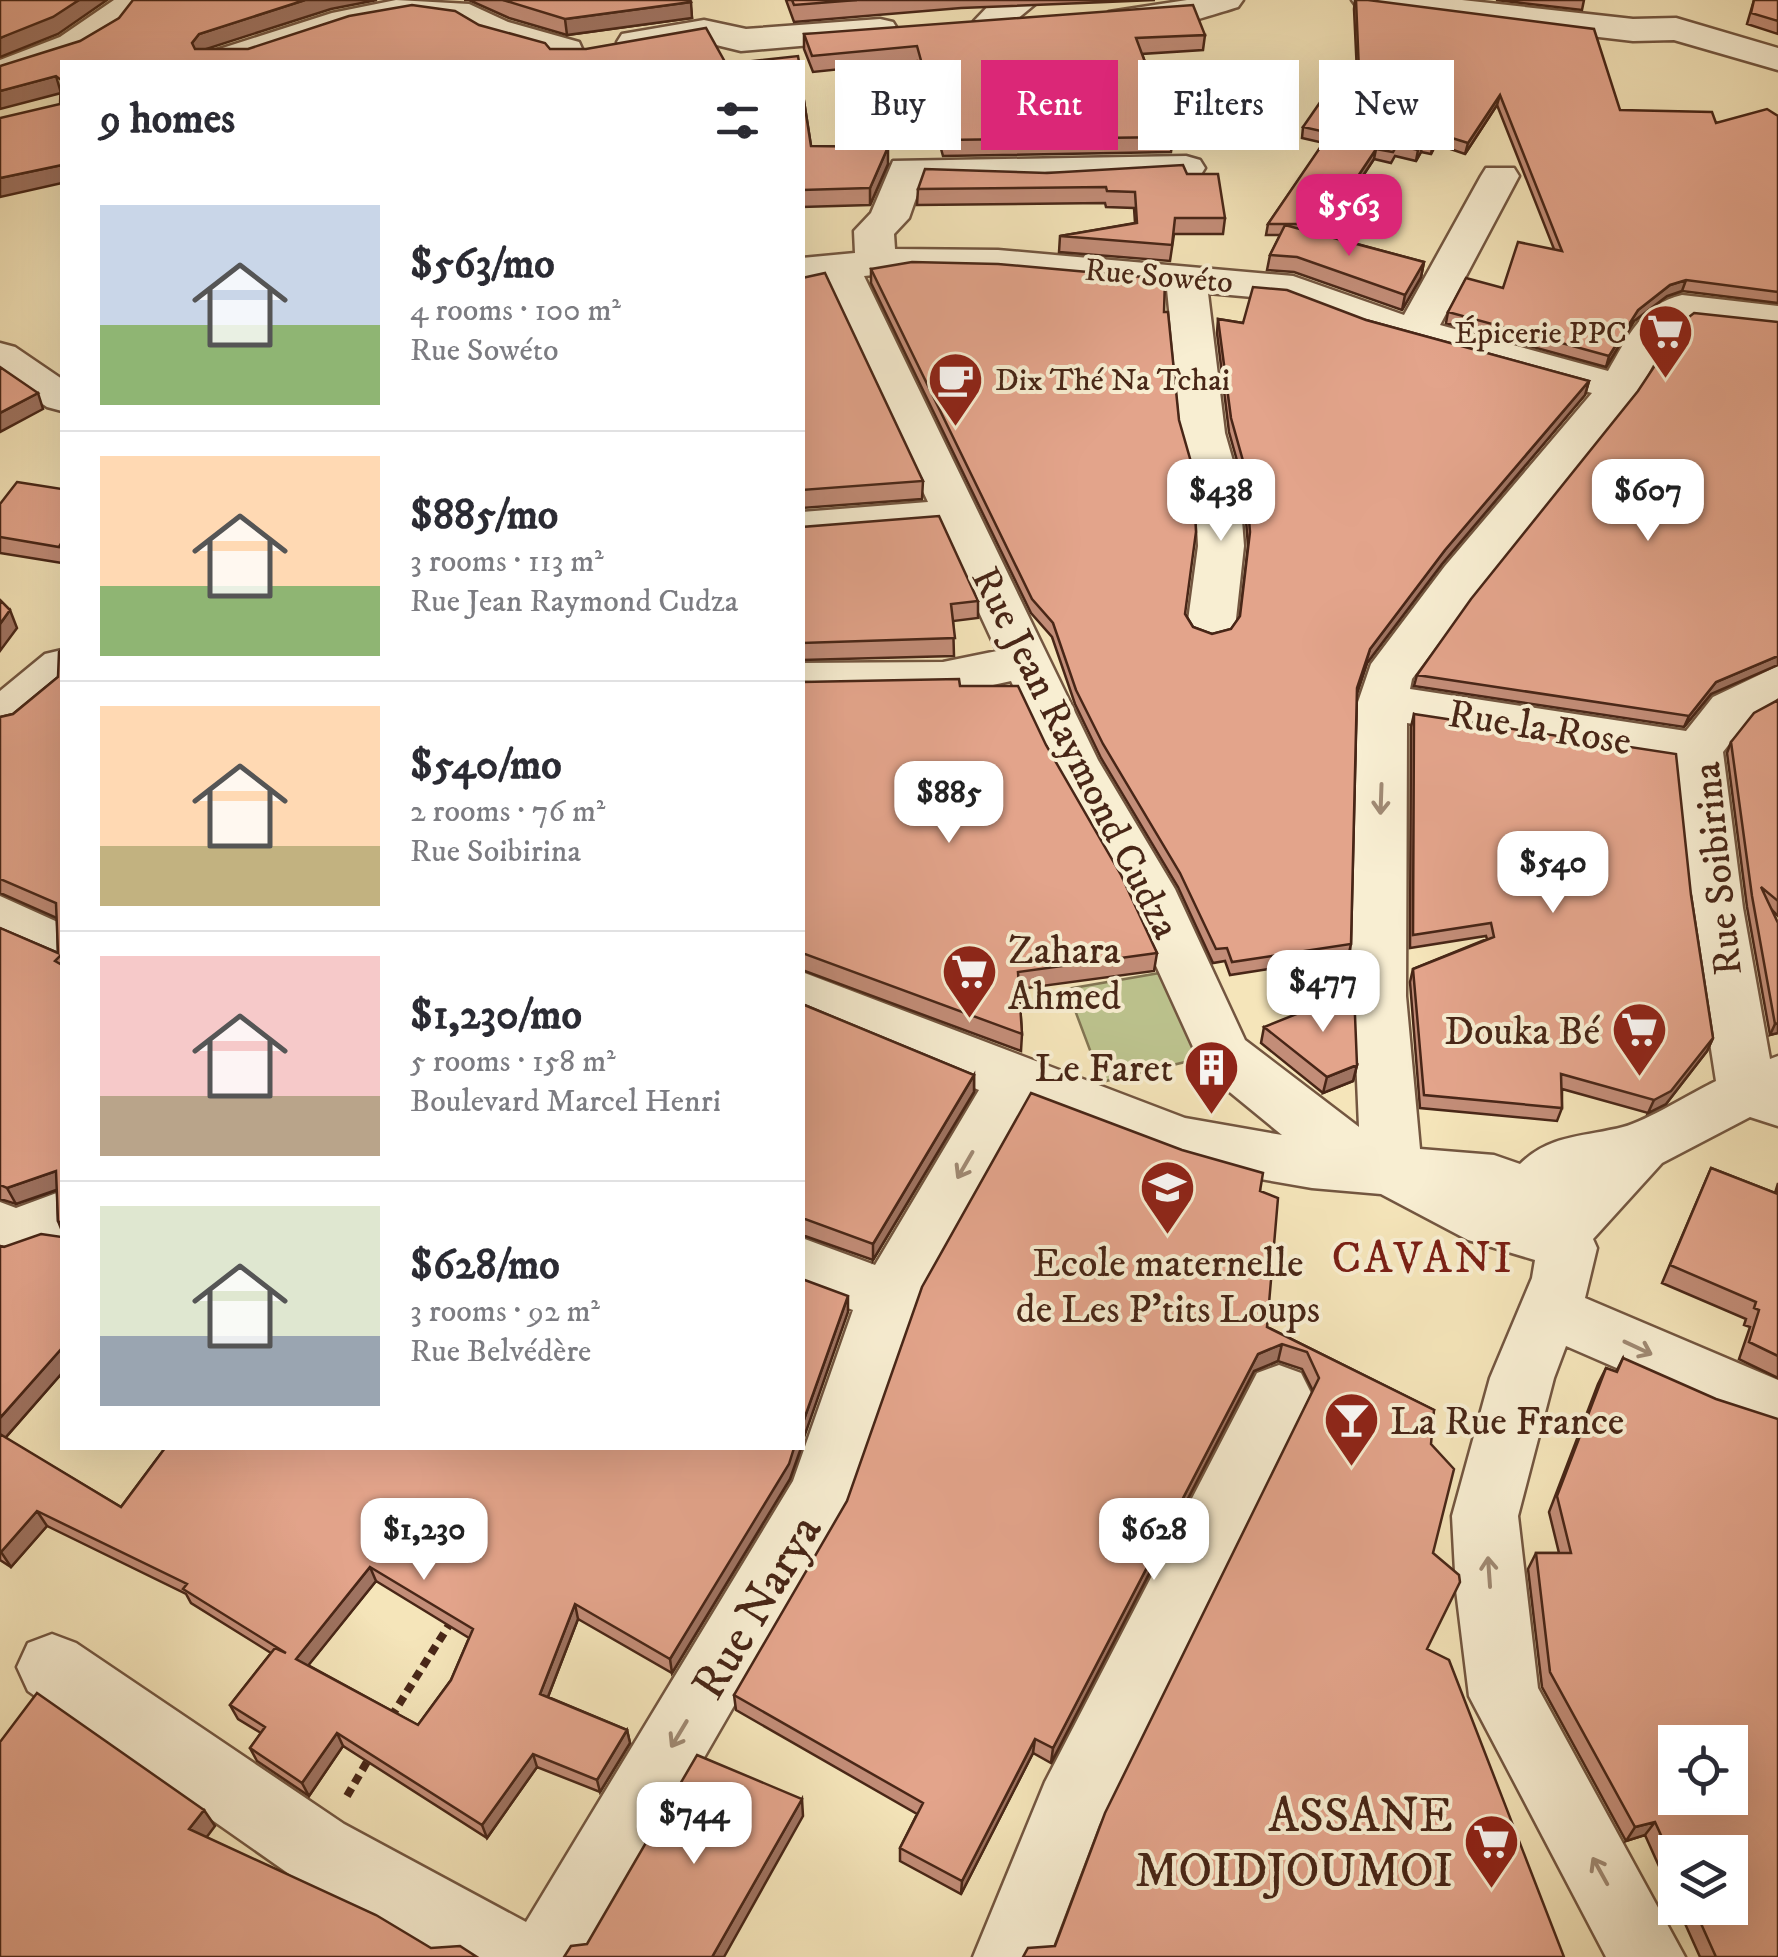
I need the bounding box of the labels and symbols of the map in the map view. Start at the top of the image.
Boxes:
pin: $563 [1290,174,1408,259]
street label: Rue Sowéto [1083,251,1235,303]
supermarket icon: Épicerie PPC [1636,302,1696,381]
place label: Épicerie PPC [1454,314,1627,354]
cafe icon: Dix Thé Na Tchai [926,349,986,428]
place label: Dix Thé Na Tchai [995,361,1230,401]
pin: $438 [1162,459,1280,544]
pin: $607 [1589,459,1707,544]
street label: Rue Jean Raymond Cudza [959,559,1190,948]
street label: Rue la Rose [1445,690,1635,768]
street label: Rue Soibirina [1683,760,1755,978]
pin: $885 [890,761,1008,846]
one-way arrow [1371,783,1390,815]
pin: $540 [1494,831,1612,916]
place label: Zahara Ahmed [1008,927,1121,1023]
supermarket icon: Zahara Ahmed [939,942,999,1021]
pin: $477 [1264,950,1382,1035]
supermarket icon: Douka Bé [1609,1000,1669,1079]
place label: Douka Bé [1444,1008,1600,1058]
building icon: Le Faret [1182,1037,1242,1116]
place label: Le Faret [1034,1045,1173,1095]
one-way arrow [955,1149,975,1179]
school or university icon: Ecole maternelle de Les P'tits Loups [1138,1158,1198,1237]
district label: CAVANI [1331,1231,1515,1287]
place label: Ecole maternelle de Les P'tits Loups [1016,1240,1320,1336]
one-way arrow [1622,1340,1652,1359]
bar icon: La Rue France [1321,1390,1381,1469]
place label: La Rue France [1390,1398,1624,1448]
pin: $1,230 [343,1498,505,1583]
pin: $628 [1095,1498,1213,1583]
street label: Rue Narya [679,1504,836,1711]
one-way arrow [1479,1556,1498,1589]
one-way arrow [669,1719,689,1748]
pin: $744 [635,1782,753,1867]
place label: ASSANE MOIDJOUMOI [1135,1787,1453,1902]
supermarket icon: ASSANE MOIDJOUMOI [1462,1812,1522,1891]
one-way arrow [1590,1857,1610,1887]

